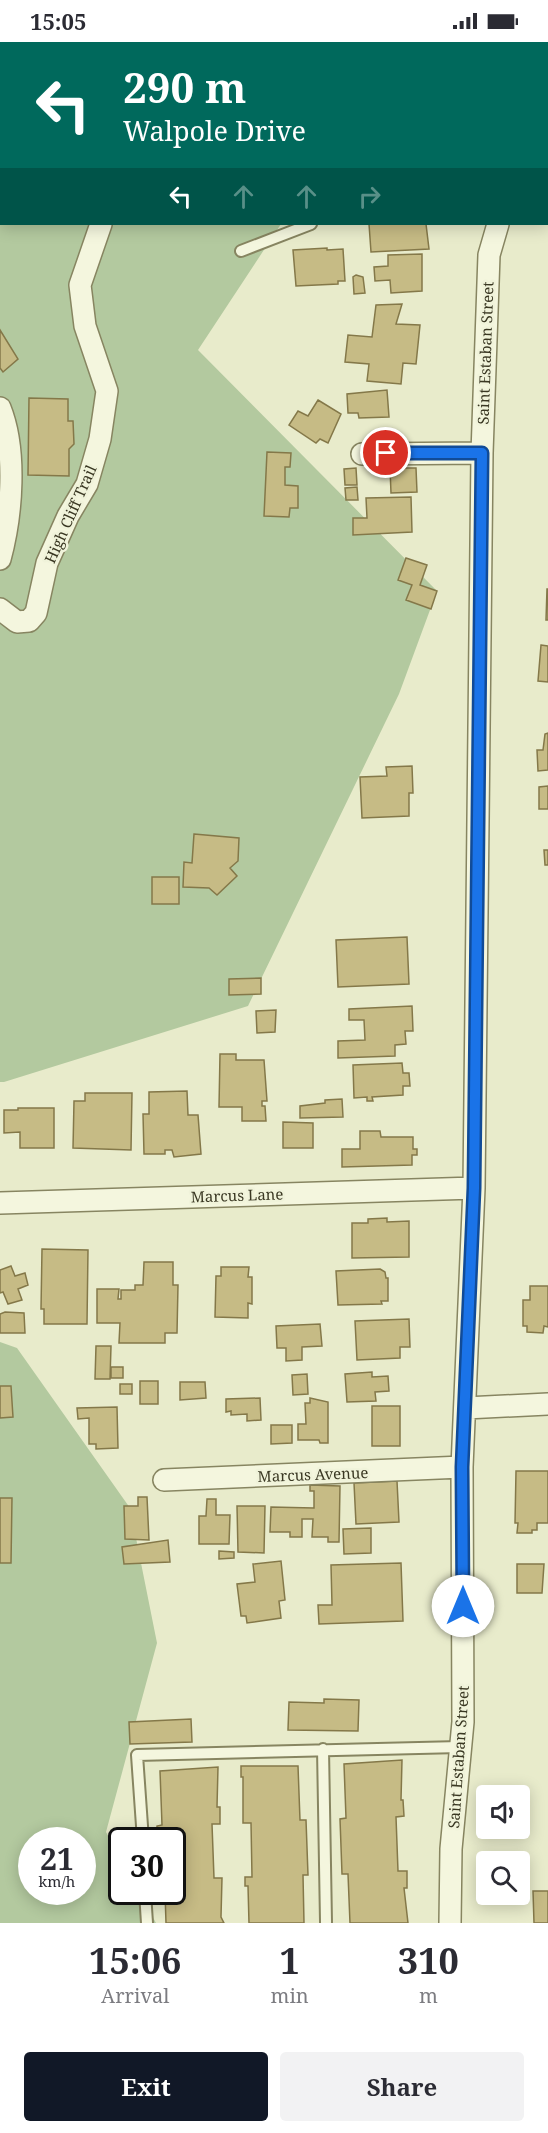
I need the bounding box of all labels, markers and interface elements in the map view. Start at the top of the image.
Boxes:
text: 15:05 [30,6,86,36]
text: 290 m [123,58,247,115]
icon: left [24,66,102,144]
text: Walpole Drive [123,112,306,149]
icon: left [164,180,197,213]
icon: ahead [227,180,260,213]
icon: ahead [290,180,323,213]
icon: right [353,180,386,213]
street label: Saint Estaban Street [473,281,497,425]
pin [360,427,411,478]
icon: arrive [369,436,402,469]
street label: High Cliff Trail [39,462,101,566]
street label: Marcus Lane [190,1183,284,1207]
street label: Marcus Avenue [257,1462,369,1486]
position arrow [431,1574,495,1638]
street label: Saint Estaban Street [443,1685,473,1829]
map controls [476,1785,530,1905]
button: sound [476,1785,530,1839]
speed limit sign: 30 [108,1827,186,1905]
text: 21 [40,1838,74,1879]
button: search [476,1851,530,1905]
text: km/h [39,1871,75,1891]
text: 15:06 [89,1936,181,1985]
text: 1 [279,1936,300,1985]
text: 310 [398,1936,459,1985]
text: Arrival [101,1982,169,2009]
text: min [271,1982,309,2009]
text: m [419,1982,438,2009]
button: Exit [24,2052,268,2121]
button: Share [280,2052,524,2121]

